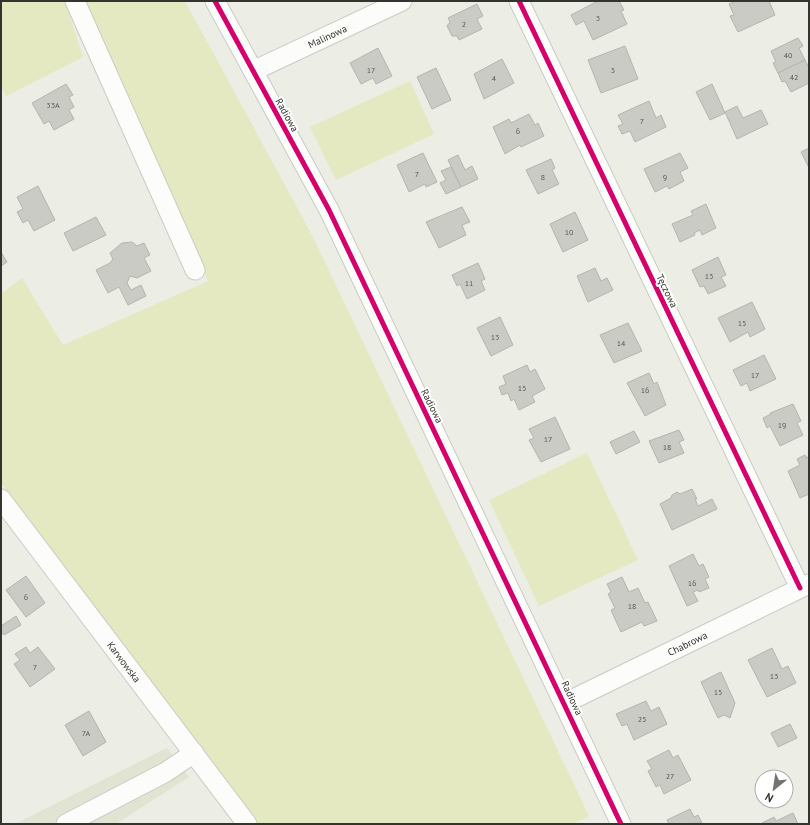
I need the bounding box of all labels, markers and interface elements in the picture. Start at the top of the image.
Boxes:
house number: 3 [596,13,600,23]
house number: 2 [462,19,466,29]
street label: Malinowa [306,21,349,51]
house number: 40 [784,50,793,60]
house number: 17 [367,65,375,75]
house number: 5 [611,65,615,75]
house number: 42 [790,72,798,82]
house number: 4 [492,73,497,83]
street label: Radiowa [272,96,302,134]
house number: 33A [46,100,60,110]
house number: 7 [640,116,644,126]
house number: 6 [516,126,520,136]
house number: 7 [415,169,419,179]
house number: 8 [541,172,545,182]
house number: 9 [663,172,667,182]
house number: 10 [565,227,574,237]
house number: 13 [705,271,713,281]
street label: Tęczowa [653,272,681,310]
house number: 11 [465,278,473,288]
house number: 15 [738,318,746,328]
house number: 13 [491,332,499,342]
house number: 14 [617,338,626,348]
house number: 17 [751,370,759,380]
house number: 15 [518,383,526,393]
house number: 16 [641,385,649,395]
street label: Radiowa [418,387,446,425]
house number: 19 [778,420,786,430]
house number: 17 [544,434,552,444]
house number: 18 [663,442,671,452]
house number: 16 [688,578,696,588]
house number: 6 [24,592,28,602]
house number: 18 [628,601,636,611]
street label: Chabrowa [665,628,709,659]
street label: Karwowska [104,639,144,685]
house number: 7 [33,662,37,672]
house number: 13 [770,671,778,681]
street label: Radiowa [558,679,586,717]
house number: 15 [714,687,722,697]
house number: 25 [638,714,646,724]
house number: 7A [82,728,91,738]
north arrow [754,769,794,809]
house number: 27 [666,771,674,781]
text: N [762,790,776,806]

